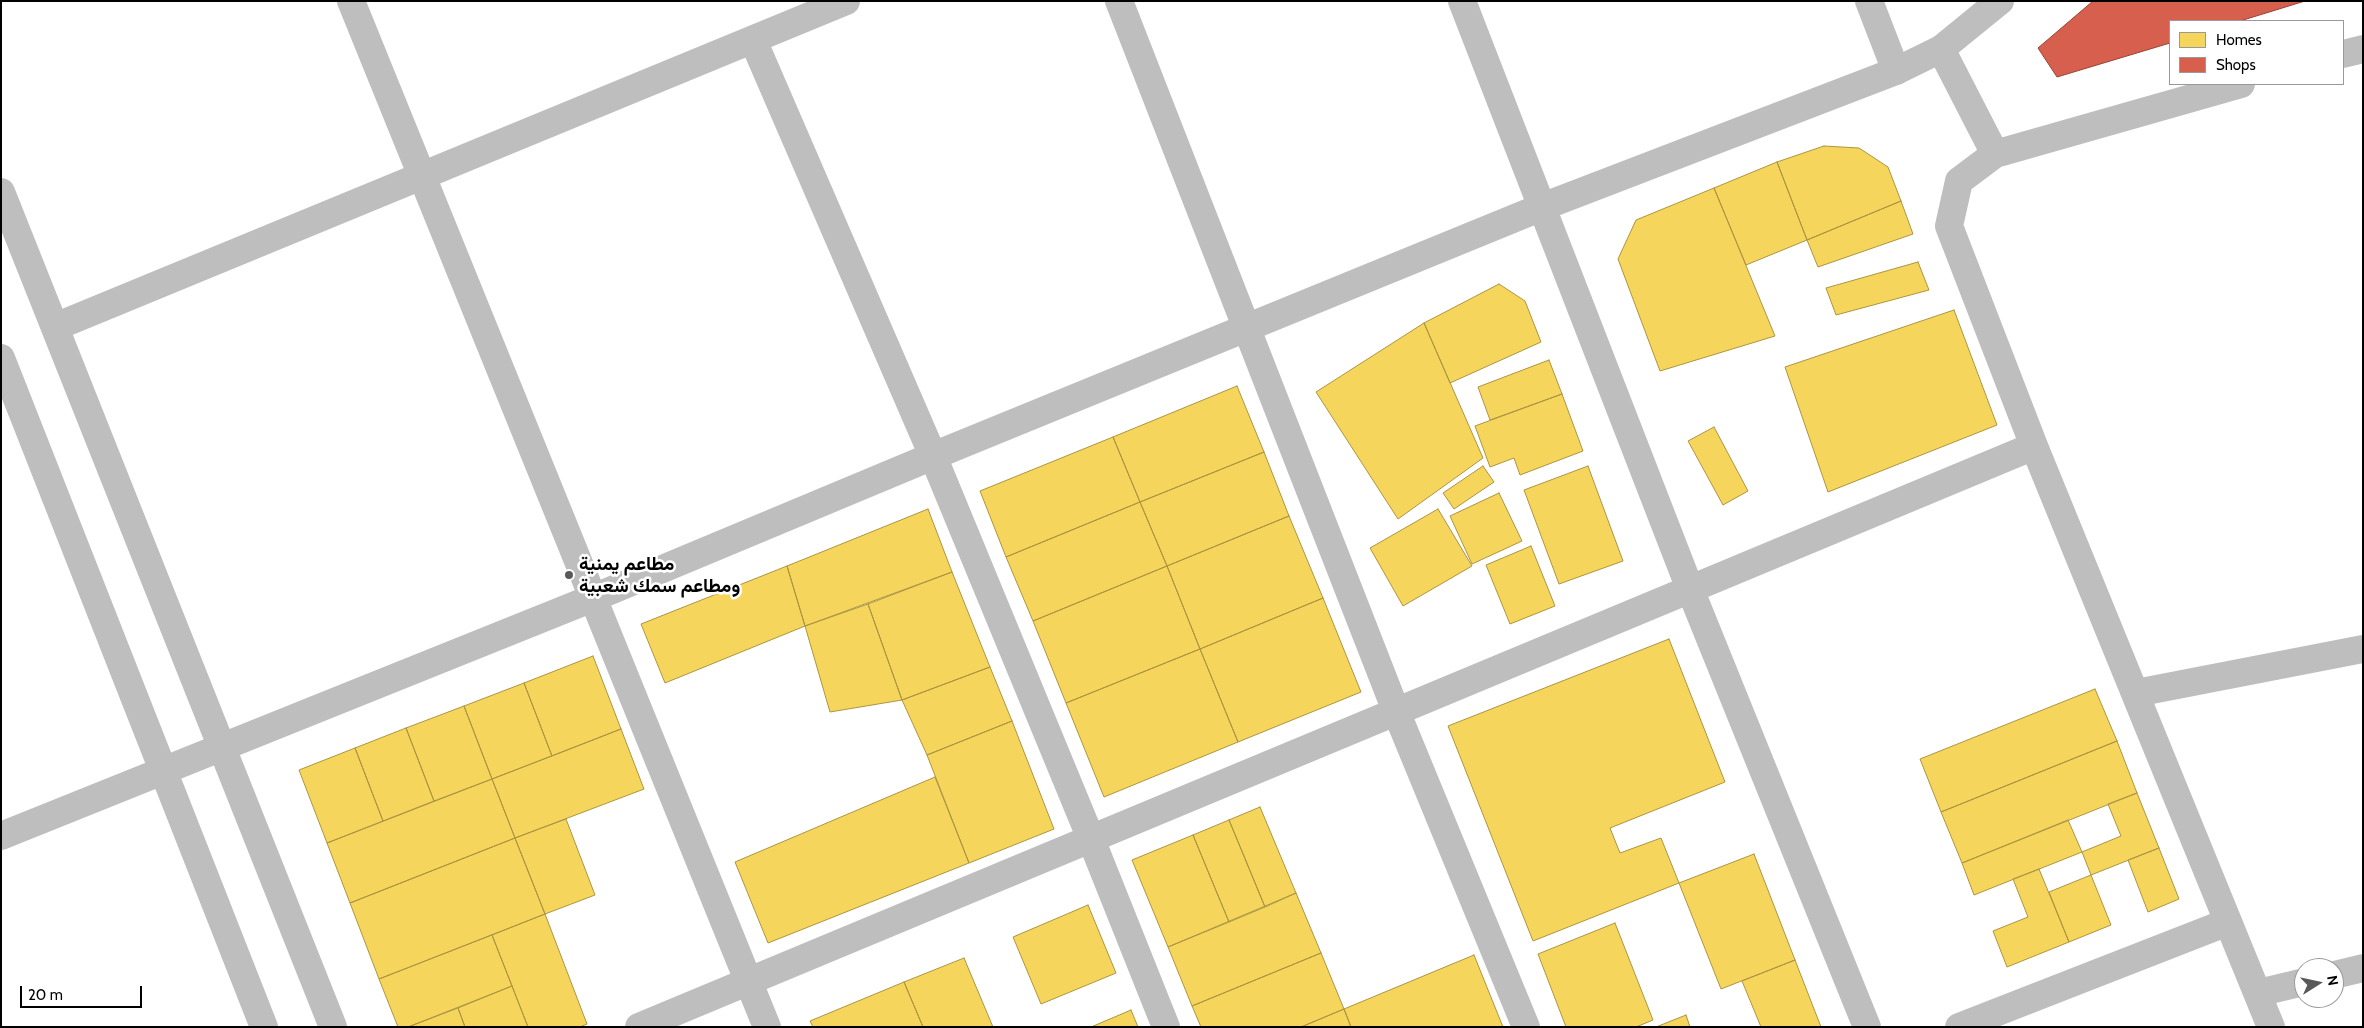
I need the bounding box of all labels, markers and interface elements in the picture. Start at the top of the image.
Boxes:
legend [2169,20,2344,85]
text: Homes [2216,31,2262,49]
text: Shops [2216,56,2256,74]
place label: مطاعم يمنية ومطاعم سمك شعبية [579,553,740,597]
marker: مطاعم يمنية ومطاعم سمك شعبية [563,569,575,581]
north arrow [2294,958,2344,1008]
text: N [2323,974,2343,987]
scale bar [22,976,145,1008]
text: 20 m [28,986,63,1004]

